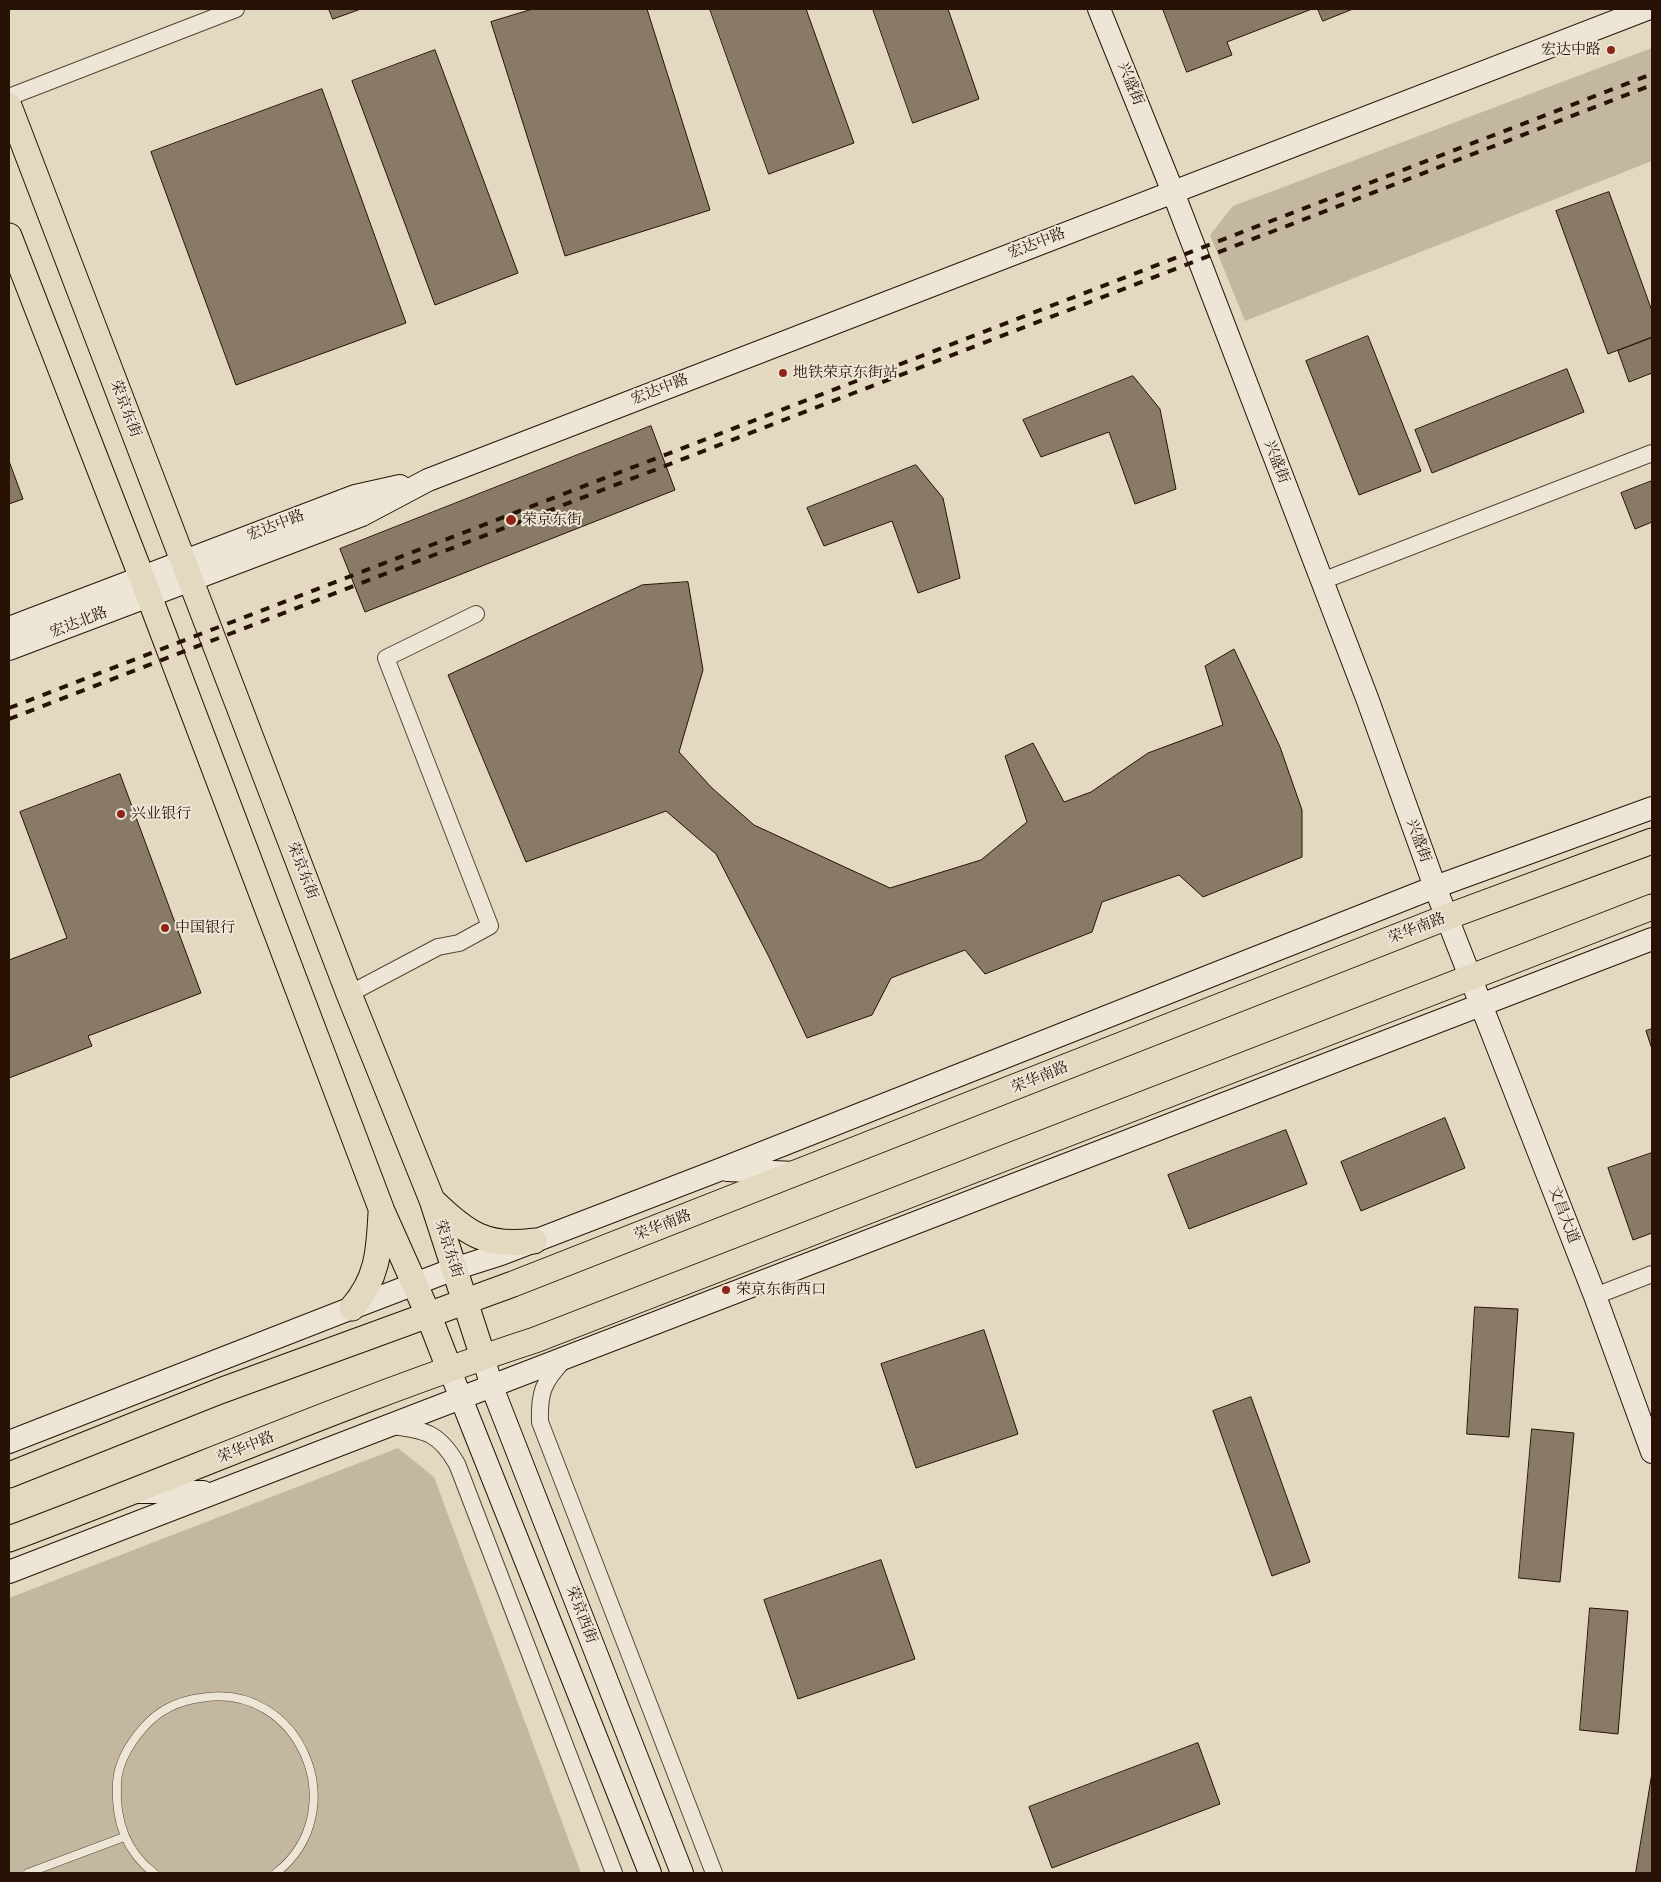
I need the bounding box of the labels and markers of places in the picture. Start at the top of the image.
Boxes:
place label: 宏达中路 [1541,41,1601,59]
marker: 宏达中路 [1605,44,1617,56]
place label: 地铁荣京东街站 [793,364,898,382]
marker: 地铁荣京东街站 [777,367,789,379]
place label: 荣京东街 [522,511,582,529]
marker: 荣京东街 [504,513,518,527]
place label: 兴业银行 [131,805,191,823]
marker: 兴业银行 [115,808,127,820]
place label: 中国银行 [175,919,235,937]
marker: 中国银行 [159,922,171,934]
place label: 荣京东街西口 [736,1281,826,1299]
marker: 荣京东街西口 [720,1284,732,1296]

